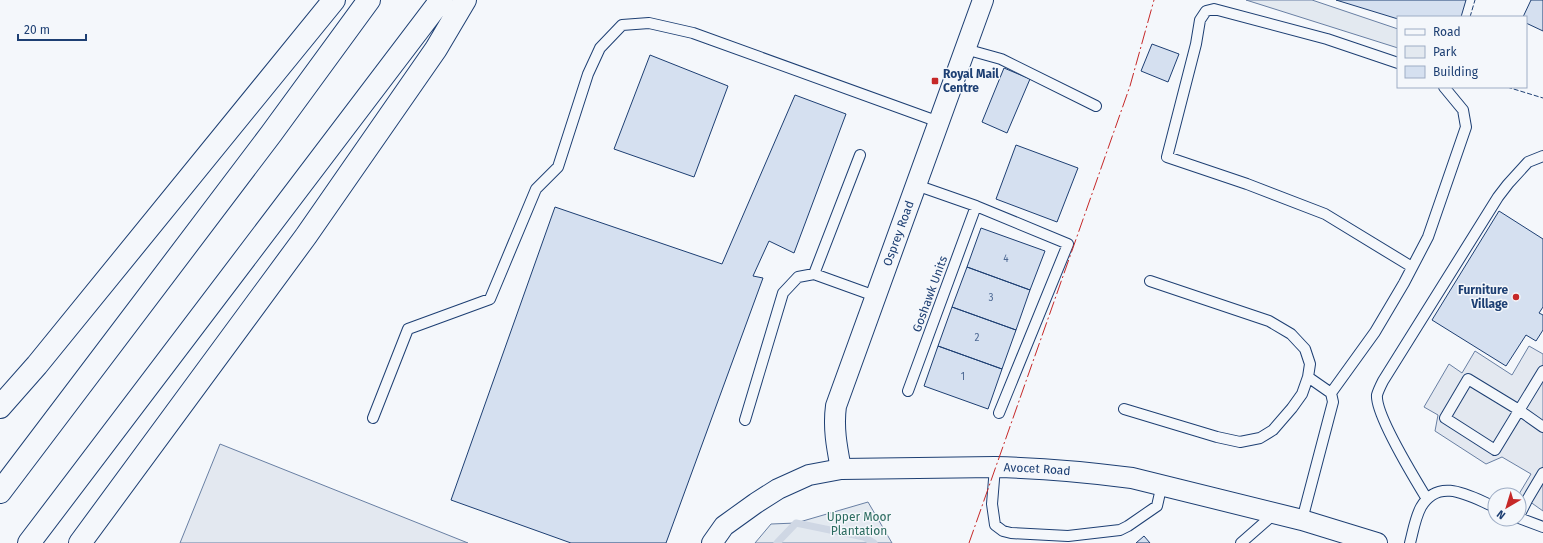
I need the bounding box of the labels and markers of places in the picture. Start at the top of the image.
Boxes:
place label: Royal Mail Centre [943,67,999,95]
marker: Royal Mail Centre [930,76,940,86]
place label: Furniture Village [1458,283,1508,311]
marker: Furniture Village [1511,292,1521,302]

